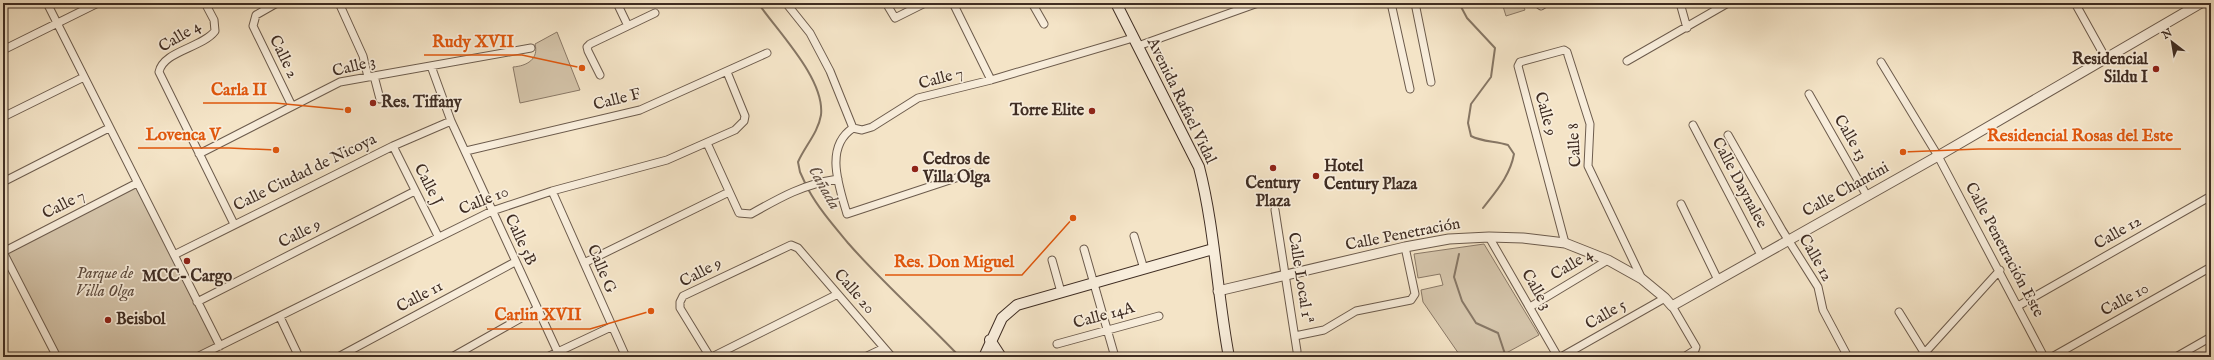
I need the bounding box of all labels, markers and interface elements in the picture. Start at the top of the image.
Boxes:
street label: Calle 4 [155,17,205,57]
north arrow [2152,22,2192,62]
callout: Rudy XVII [424,26,522,55]
text: N [2159,26,2175,43]
street label: Calle 2 [264,32,302,82]
text: Rudy XVII [432,32,515,53]
street label: Avenida Rafael Vidal [1141,34,1220,168]
place label: Residencial Sildu I [2072,50,2149,88]
street label: Calle 3 [330,52,378,82]
street label: Calle 7 [917,63,965,95]
marker: Residencial Sildu I [2151,64,2161,74]
callout: Carla II [203,74,275,103]
text: Carla II [211,80,268,101]
street label: Calle F [591,84,643,116]
street label: Calle 9 [1530,90,1560,138]
place label: Res. Tiffany [381,93,463,113]
marker: Res. Tiffany [368,98,378,108]
place label: Torre Elite [1009,101,1085,121]
marker: Torre Elite [1087,106,1097,116]
street label: Calle 13 [1829,111,1871,165]
callout: Lovenca V [138,119,229,148]
callout: Residencial Rosas del Este [1979,120,2181,149]
street label: Calle 8 [1563,122,1587,168]
text: Lovenca V [145,125,221,146]
text: Residencial Rosas del Este [1987,126,2173,147]
street label: Calle Ciudad de Nicoya [230,130,380,216]
street label: Calle Daynalee [1707,134,1771,232]
place label: Cedros de Villa Olga [922,150,991,188]
place label: Hotel Century Plaza [1324,157,1418,195]
street label: Calle Chantini [1799,158,1893,222]
street label: Calle J [409,161,447,210]
water label: Cañada [803,162,845,214]
marker: Century Plaza [1268,163,1278,173]
marker: Cedros de Villa Olga [910,164,920,174]
marker: Hotel Century Plaza [1311,171,1321,181]
place label: Century Plaza [1246,174,1302,212]
street label: Calle Penetración Este [1960,179,2048,321]
street label: Calle 10 [456,182,512,220]
street label: Calle 7 [39,186,89,224]
street label: Calle 5B [499,211,541,269]
street label: Calle 12 [2091,212,2145,254]
street label: Calle Penetración [1344,214,1463,256]
street label: Calle 9 [275,215,325,253]
street label: Calle Local 1ª [1283,231,1317,325]
street label: Calle 12 [1794,231,1836,285]
street label: Calle G [582,242,620,296]
street label: Calle 4 [1547,245,1597,285]
callout: Res. Don Miguel [885,246,1022,275]
text: Res. Don Miguel [894,252,1015,273]
street label: Calle 9 [677,254,726,292]
marker: MCC- Cargo [182,256,192,266]
park label: Parque de Villa Olga [75,264,135,302]
street label: Calle 20 [829,265,879,319]
street label: Calle 3 [1516,266,1556,314]
place label: MCC- Cargo [142,267,232,287]
street label: Calle 11 [393,276,447,318]
street label: Calle 10 [2098,279,2153,321]
street label: Calle 5 [1582,295,1630,335]
street label: Calle 14A [1071,298,1138,334]
callout: Carlin XVII [487,300,590,329]
text: Carlin XVII [494,305,582,326]
place label: Beisbol [116,310,166,330]
marker: Beisbol [103,315,113,325]

